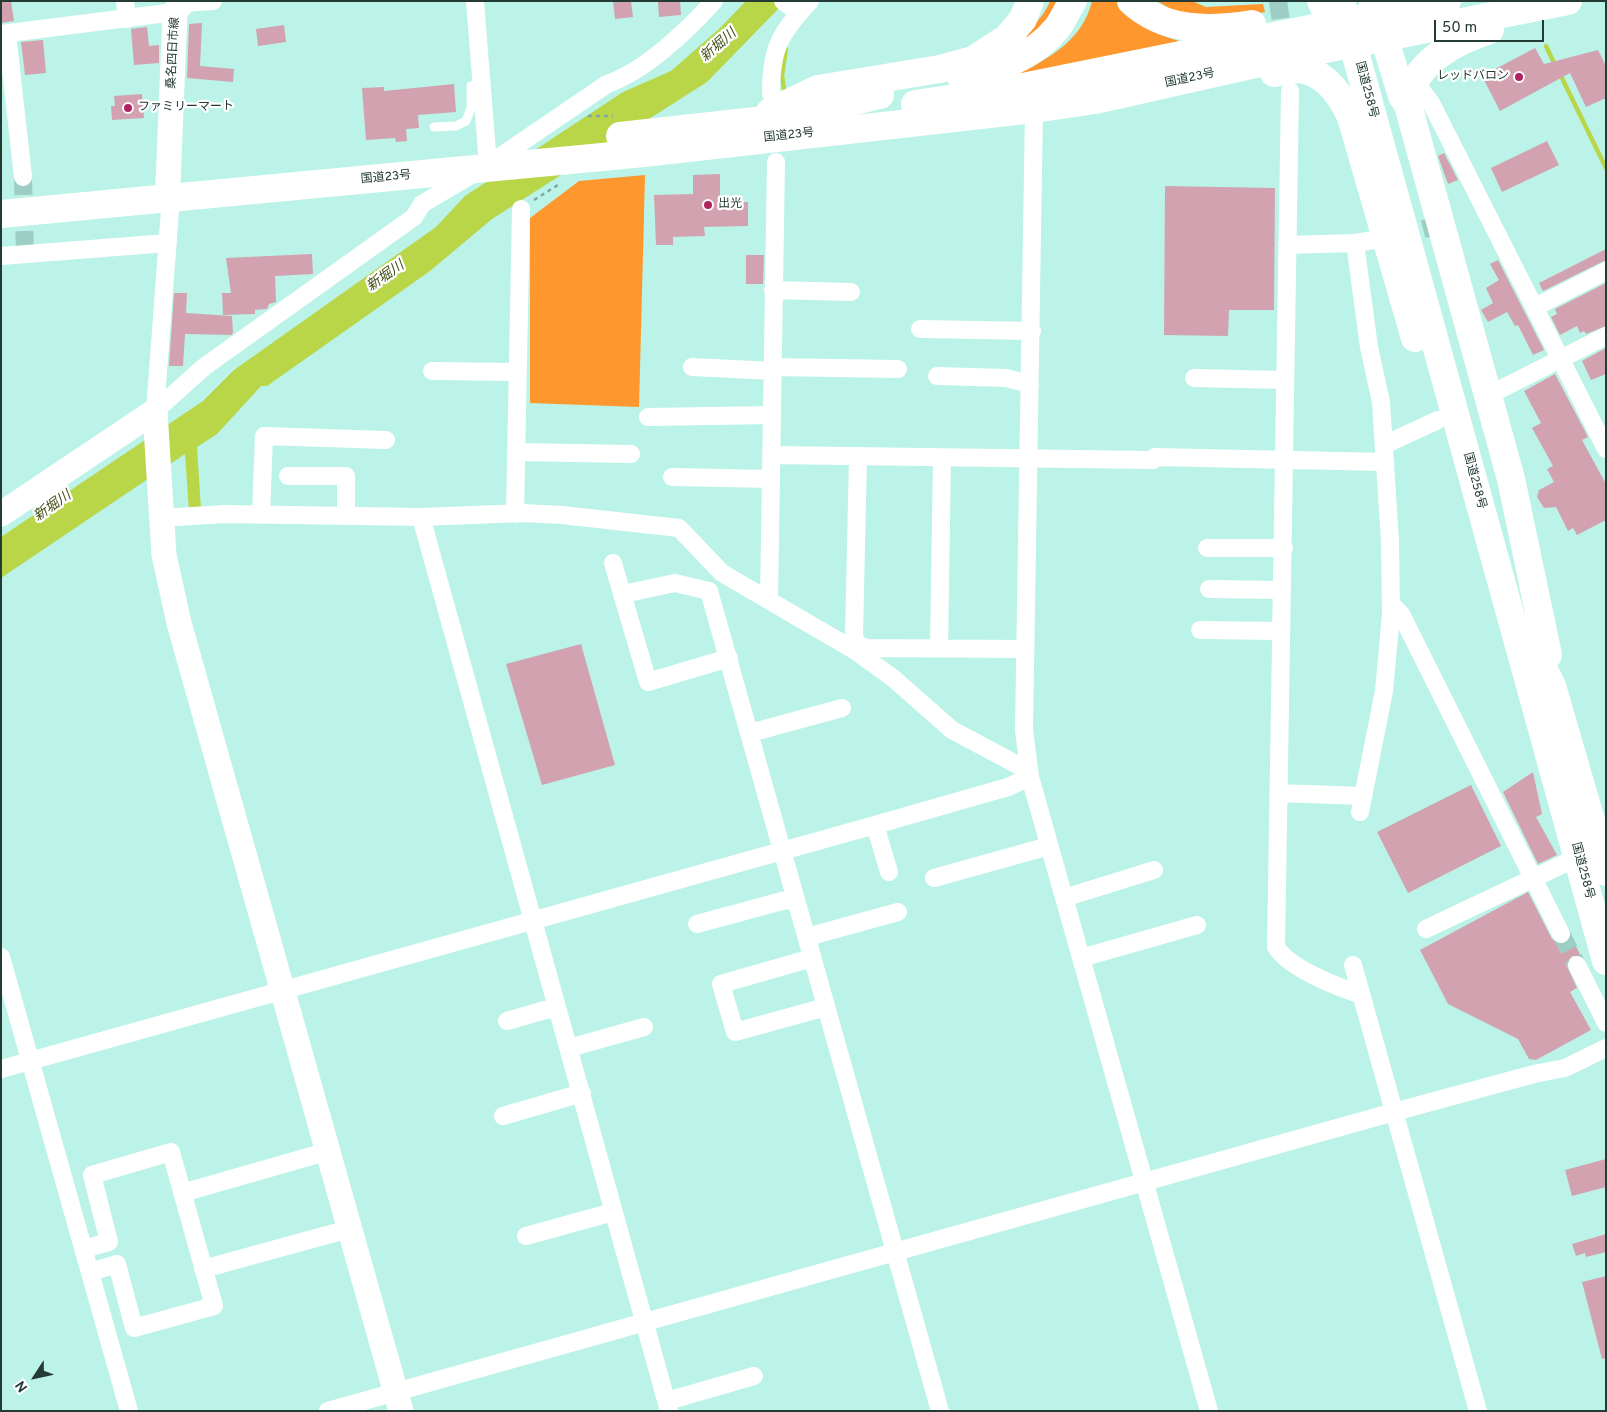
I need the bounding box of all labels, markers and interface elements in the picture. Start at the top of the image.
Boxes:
scale bar [1437,10,1547,42]
street label: 桑名四日市線 [165,17,183,89]
text: 50 m [1442,19,1477,38]
water label: 新堀川 [698,26,740,66]
street label: 国道258号 [1352,60,1380,120]
street label: 国道23号 [1164,67,1216,91]
place label: レッドバロン [1437,70,1509,84]
marker: レッドバロン [1513,71,1525,83]
place label: ファミリーマート [138,101,234,115]
marker: ファミリーマート [122,102,134,114]
street label: 国道23号 [763,126,815,146]
street label: 国道23号 [360,169,412,187]
place label: 出光 [718,198,742,212]
marker: 出光 [702,199,714,211]
water label: 新堀川 [364,258,408,296]
street label: 国道258号 [1460,451,1488,511]
water label: 新堀川 [31,488,75,526]
street label: 国道258号 [1568,841,1596,901]
north arrow [10,1352,60,1402]
text: N [12,1377,32,1395]

